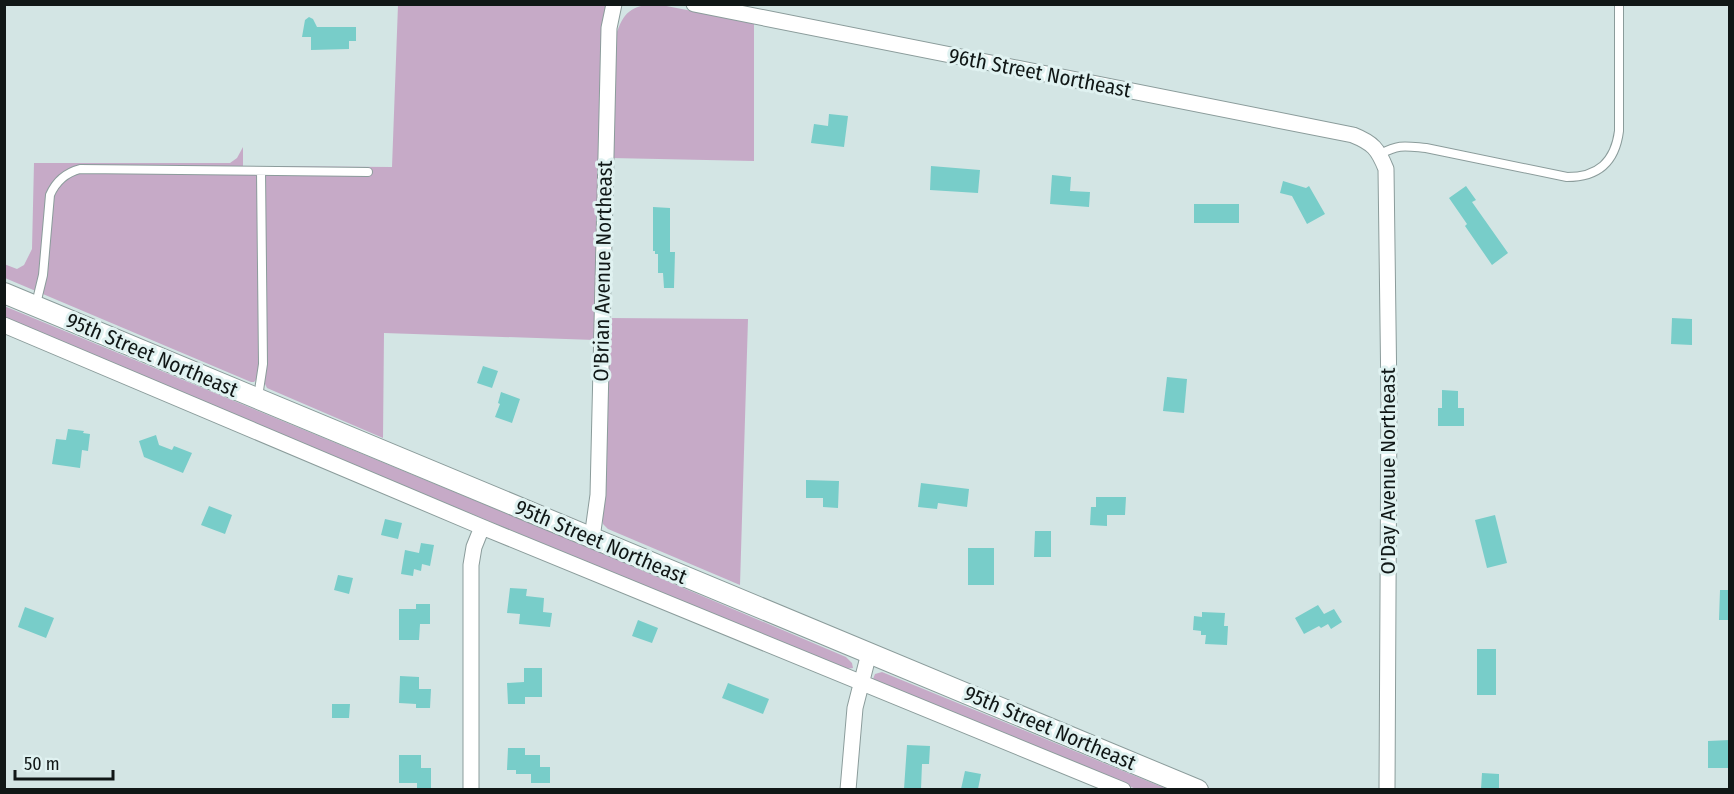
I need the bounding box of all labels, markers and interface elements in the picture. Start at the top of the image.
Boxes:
street label: 96th Street Northeast [947,43,1134,103]
street label: O'Brian Avenue Northeast [588,160,618,382]
street label: 95th Street Northeast [62,307,242,403]
street label: O'Day Avenue Northeast [1375,367,1401,574]
street label: 95th Street Northeast [511,494,691,590]
street label: 95th Street Northeast [960,680,1140,776]
scale bar [15,743,112,781]
text: 50 m [24,753,60,775]

